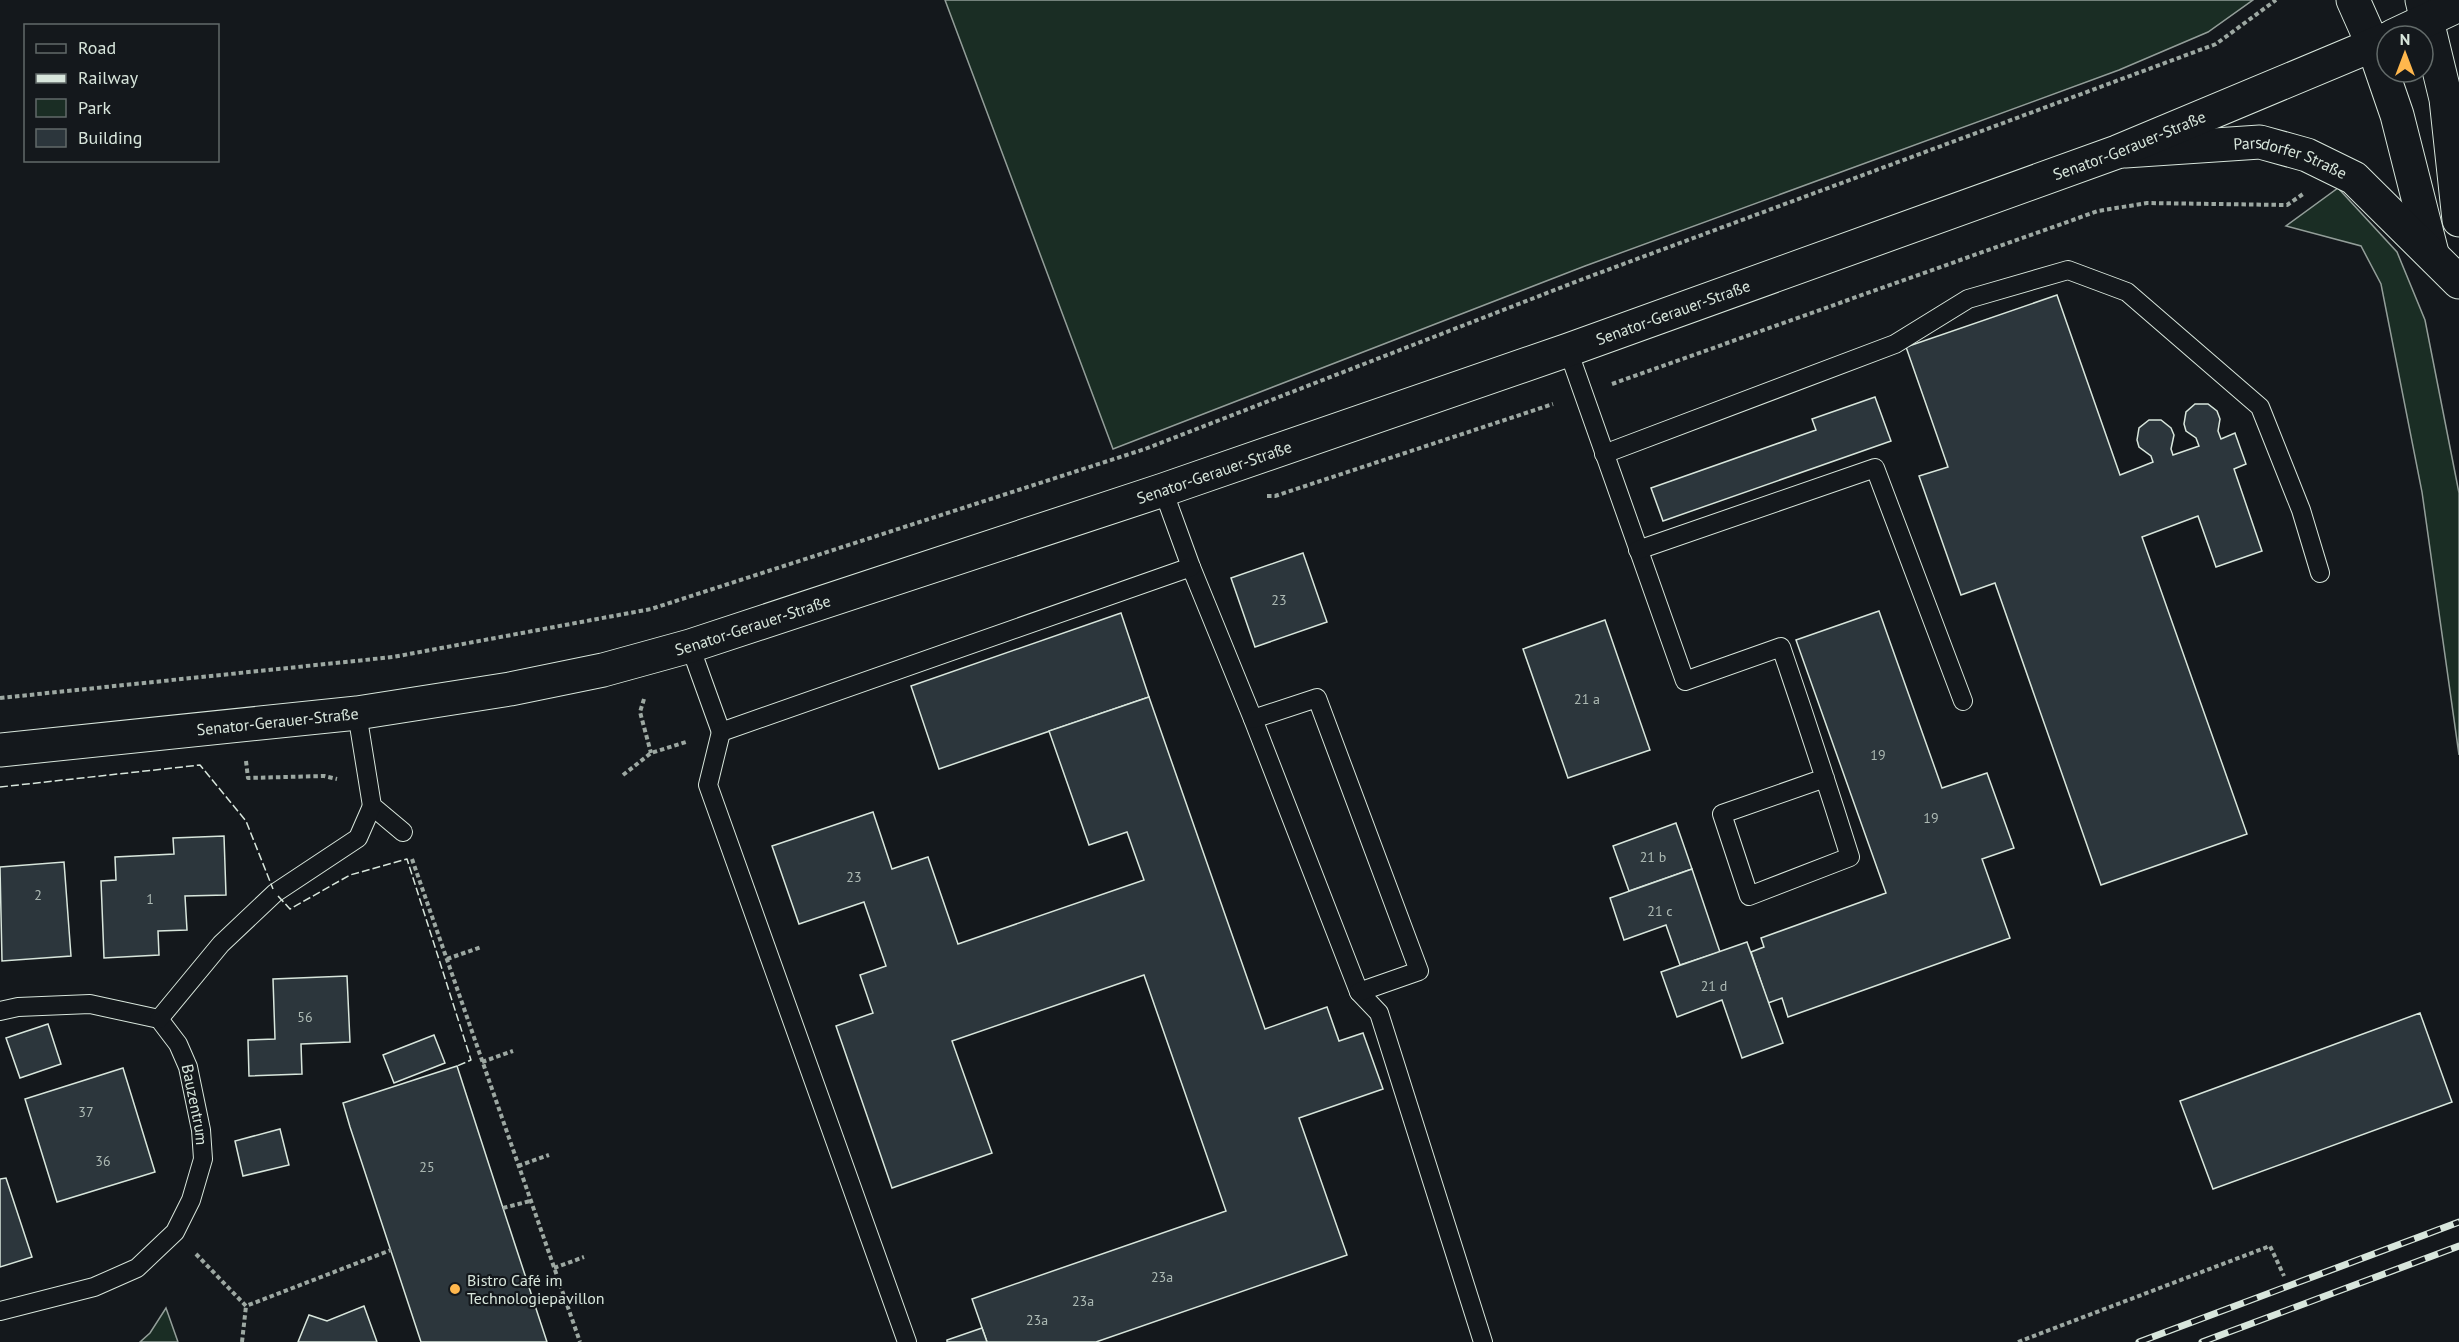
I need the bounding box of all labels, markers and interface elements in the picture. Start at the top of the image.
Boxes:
legend [24,24,219,162]
north arrow [2375,24,2435,84]
text: N [2400,29,2410,49]
text: Road [78,36,116,59]
text: Railway [78,66,139,89]
text: Park [78,96,111,119]
street label: Senator-Gerauer-Straße [2050,106,2209,184]
text: Building [78,126,142,149]
street label: Parsdorfer Straße [2233,132,2350,183]
street label: Senator-Gerauer-Straße [1593,275,1753,349]
street label: Senator-Gerauer-Straße [1134,436,1294,508]
street label: Senator-Gerauer-Straße [673,590,833,660]
house number: 23 [1271,591,1287,609]
house number: 21 a [1574,690,1600,708]
street label: Senator-Gerauer-Straße [196,703,359,740]
house number: 19 [1870,746,1886,764]
house number: 19 [1923,809,1939,827]
house number: 21 b [1640,848,1666,866]
house number: 23 [846,868,862,886]
house number: 2 [34,886,42,904]
house number: 1 [146,890,154,908]
house number: 21 c [1647,902,1673,920]
house number: 21 d [1701,977,1727,995]
house number: 56 [297,1008,313,1026]
street label: Bauzentrum [178,1062,212,1146]
house number: 37 [78,1103,94,1121]
house number: 36 [95,1152,111,1170]
house number: 25 [419,1158,435,1176]
house number: 23a [1151,1268,1173,1286]
place label: Bistro Café im Technologiepavillon [467,1270,605,1308]
marker: Bistro Café im Technologiepavillon [448,1282,462,1296]
house number: 23a [1072,1292,1094,1310]
house number: 23a [1026,1311,1048,1329]

